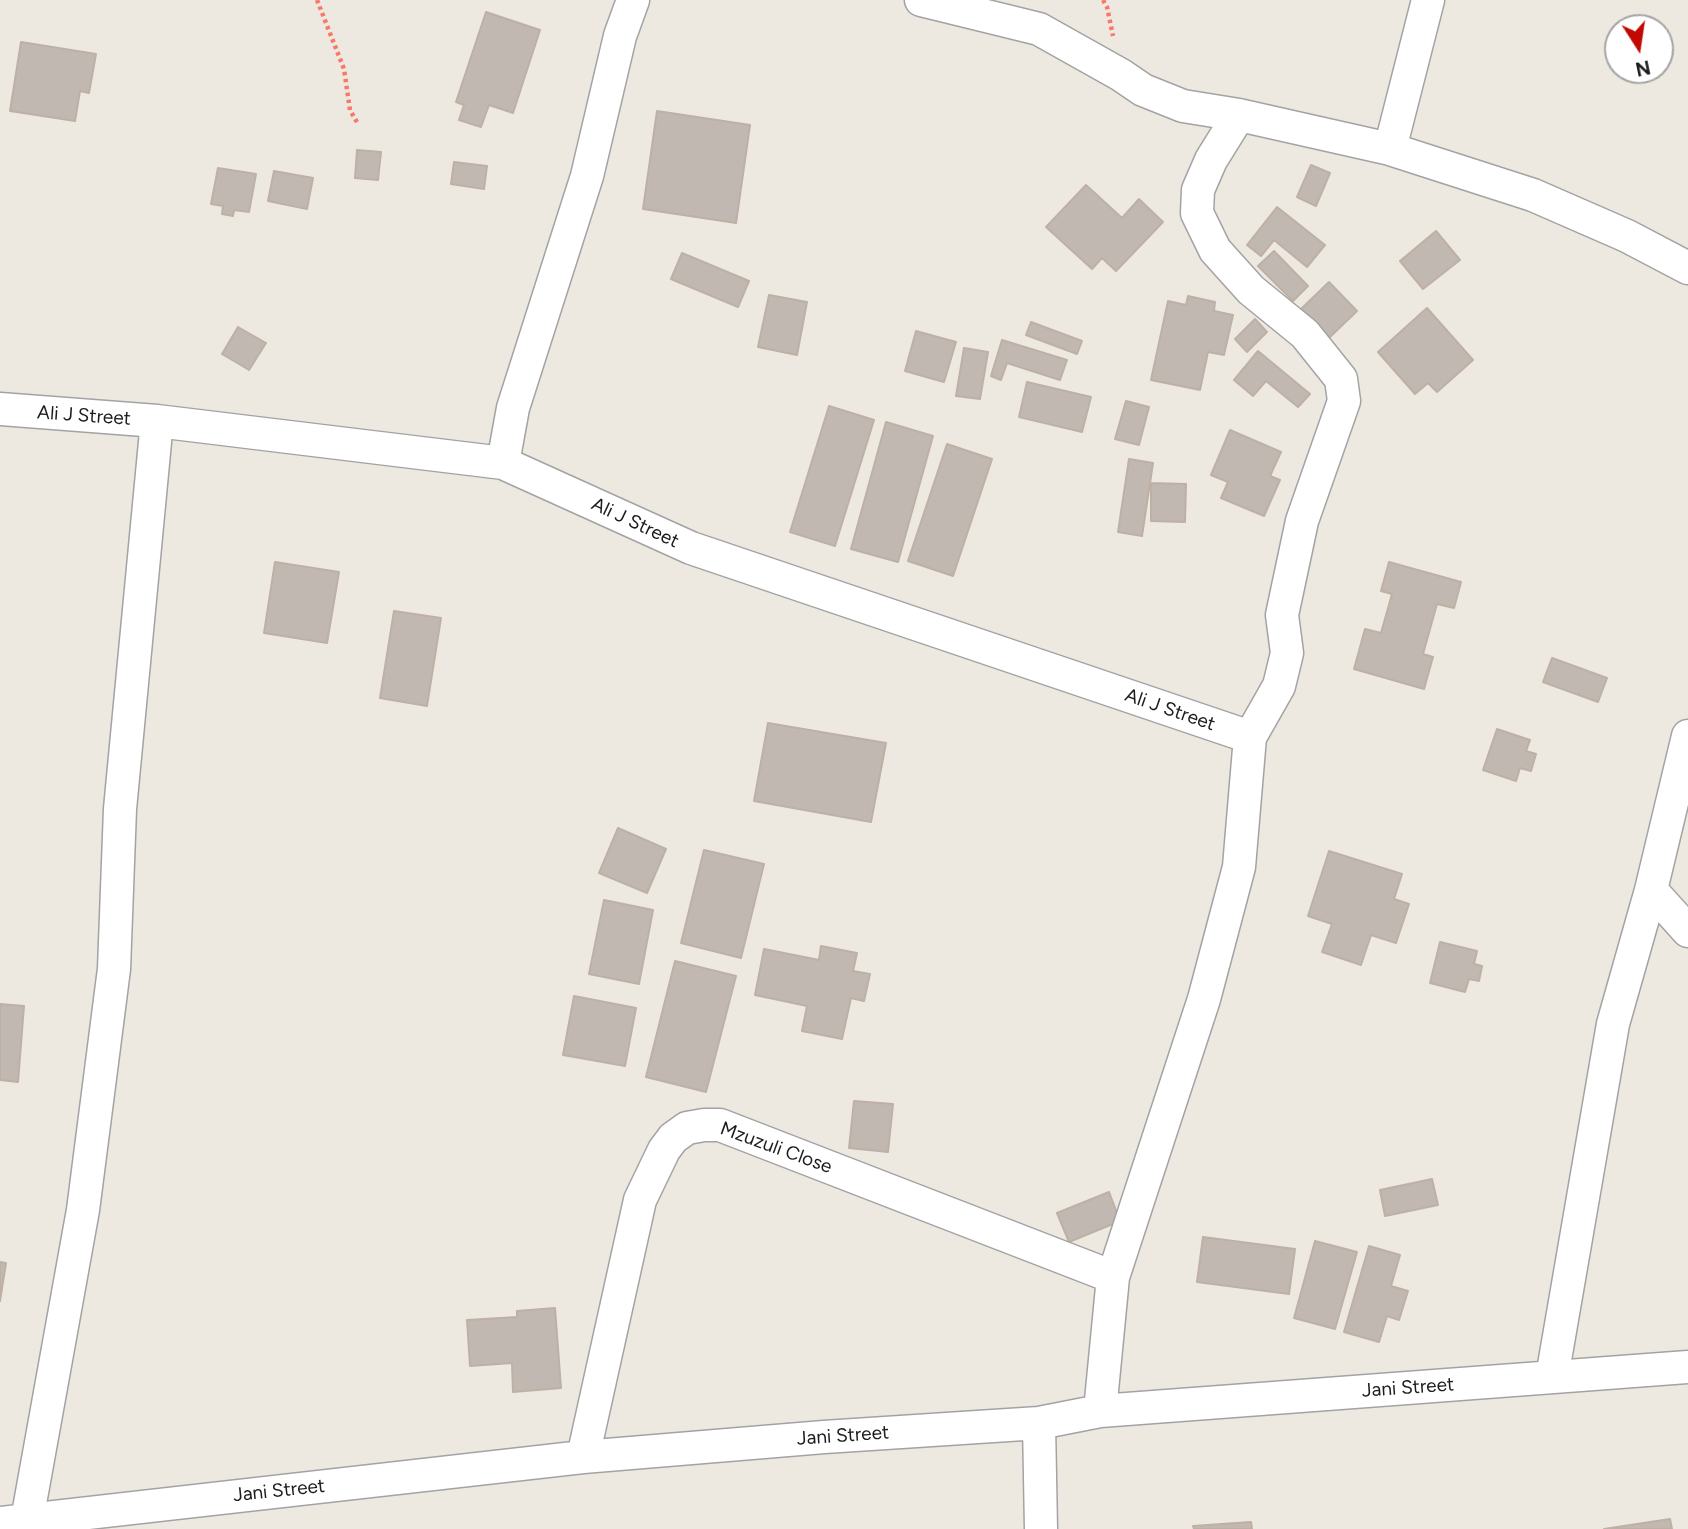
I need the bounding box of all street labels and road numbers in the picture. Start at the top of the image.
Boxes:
street label: Ali J Street [36,401,132,431]
street label: Ali J Street [588,493,682,553]
street label: Ali J Street [1122,684,1218,736]
street label: Mzuzuli Close [717,1117,835,1179]
street label: Jani Street [1361,1373,1455,1403]
street label: Jani Street [796,1421,890,1451]
street label: Jani Street [232,1475,326,1507]

